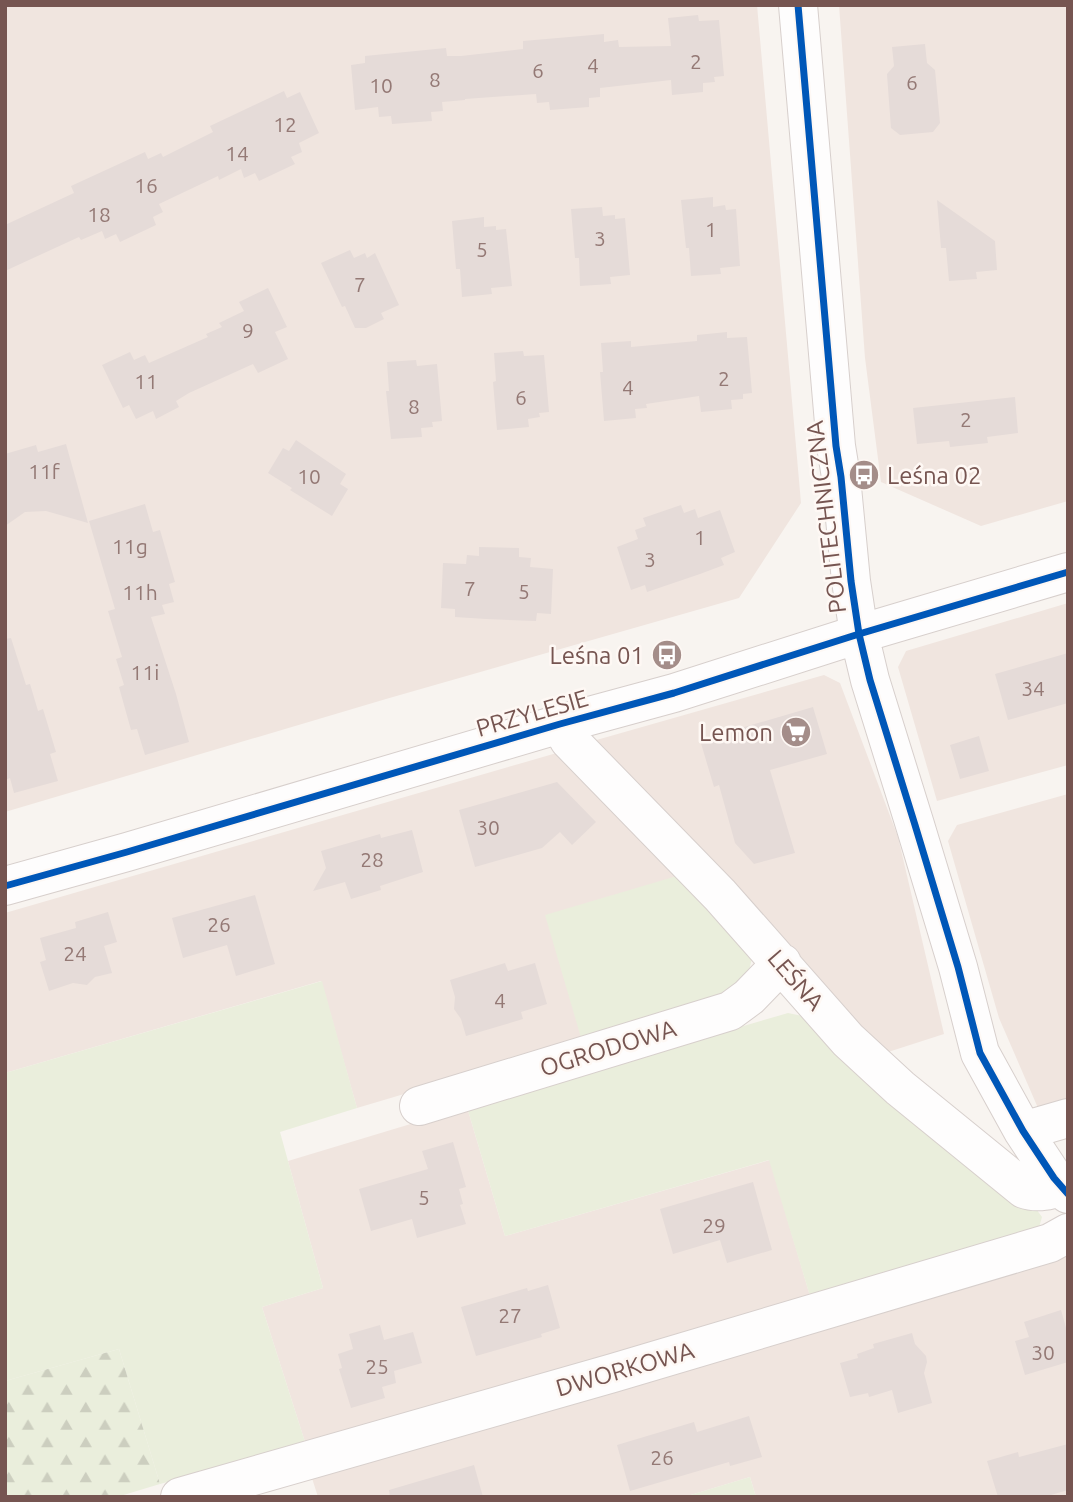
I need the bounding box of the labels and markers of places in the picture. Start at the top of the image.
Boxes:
bus stop icon: Leśna 02 [847,458,881,492]
place label: Leśna 02 [887,462,982,489]
bus stop icon: Leśna 01 [650,638,684,672]
place label: Leśna 01 [550,642,644,669]
supermarket icon: Lemon [779,715,813,749]
place label: Lemon [699,719,773,746]

